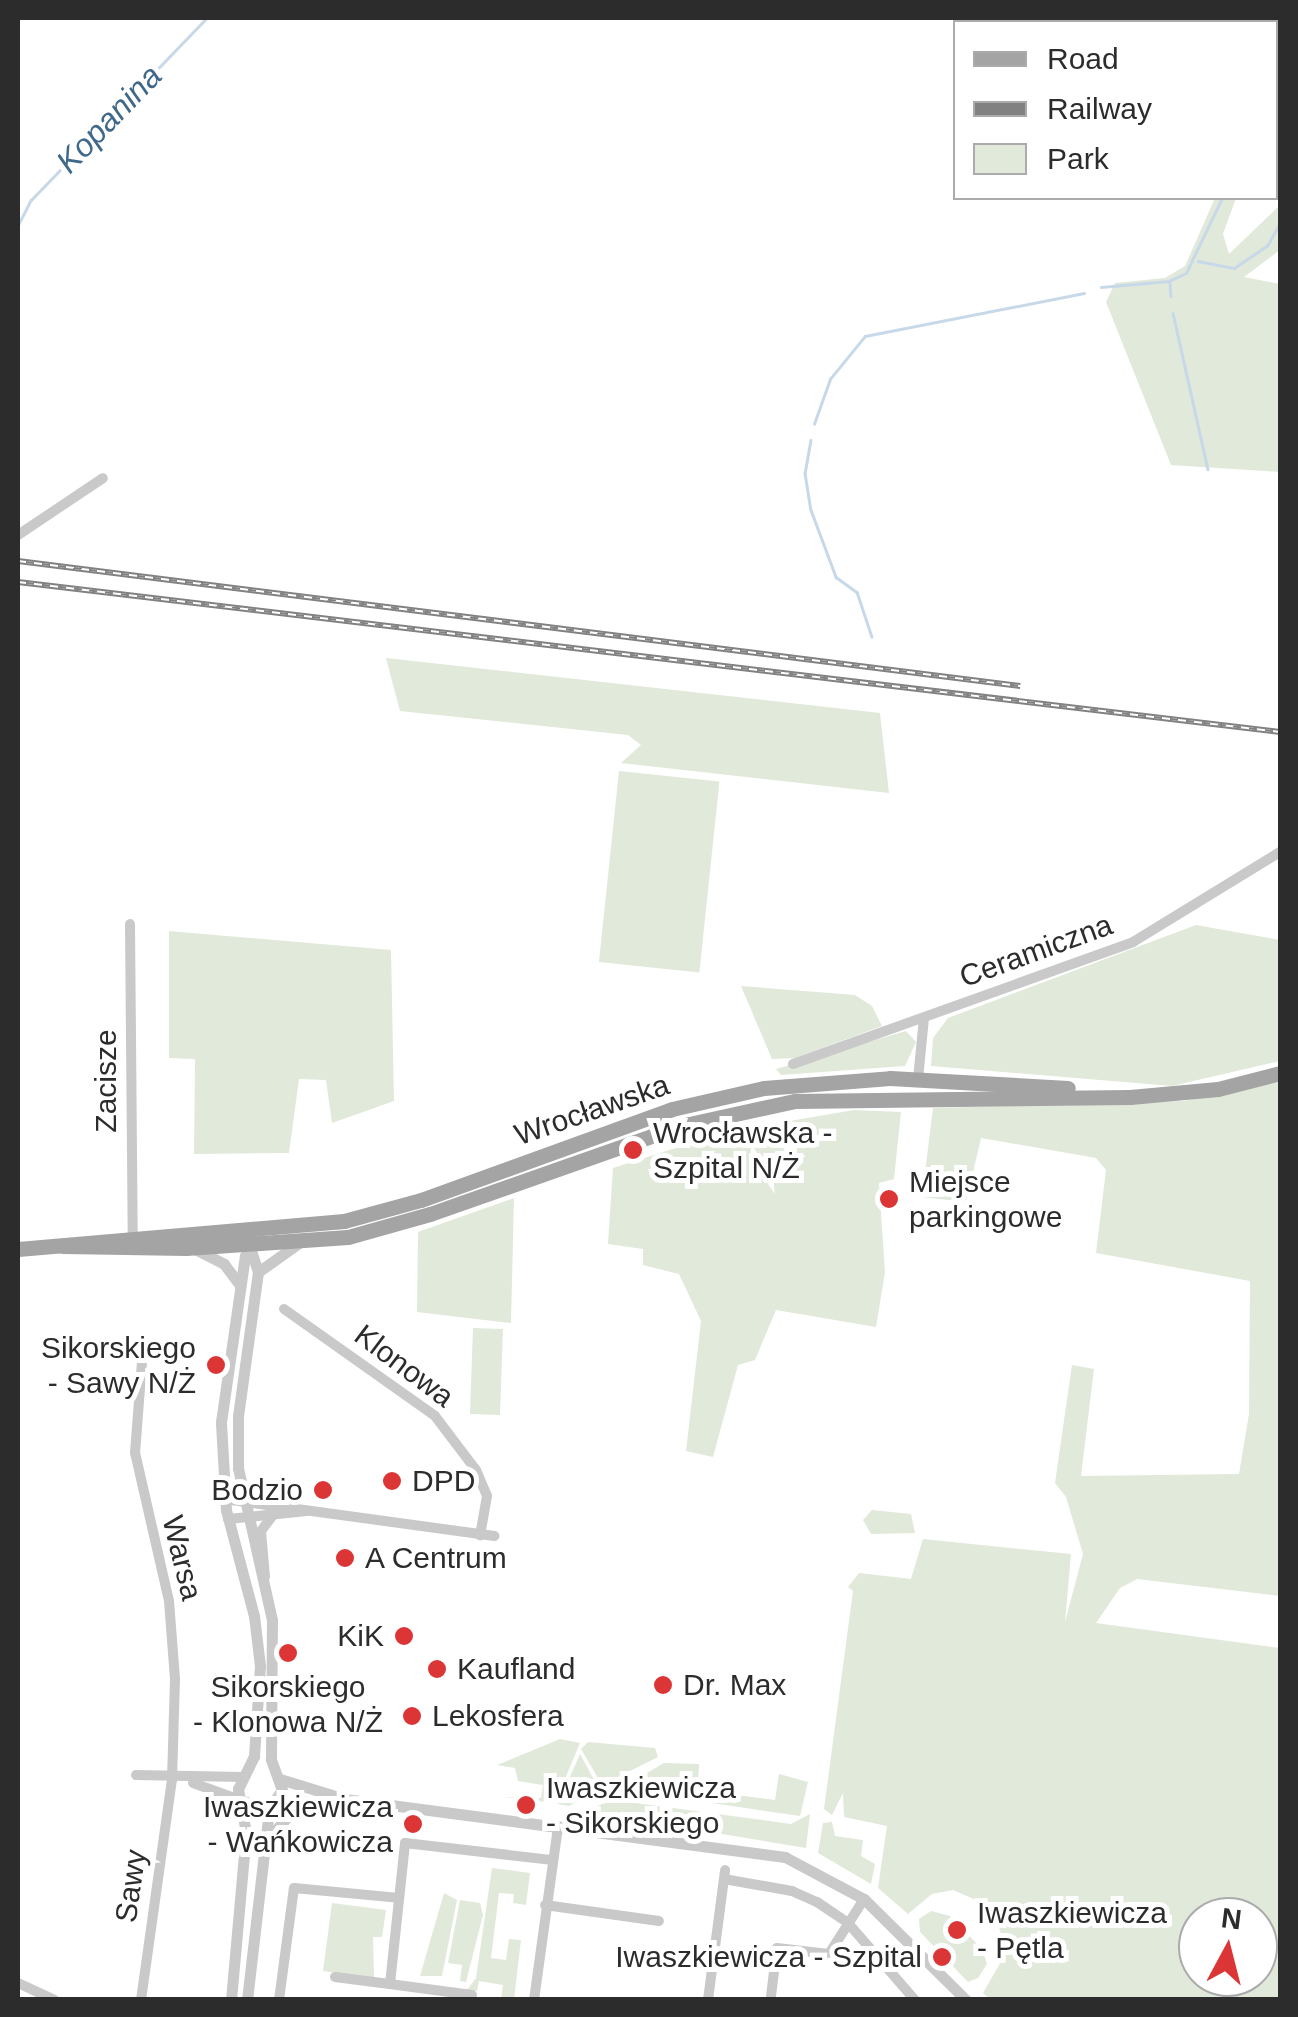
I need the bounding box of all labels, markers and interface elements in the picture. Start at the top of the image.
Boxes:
legend [953,20,1278,200]
text: Road [1047,42,1119,75]
water label: Kopanina [48,57,170,181]
text: Railway [1047,92,1152,125]
text: Park [1047,142,1109,175]
street label: Ceramiczna [955,907,1117,995]
street label: Zacisze [88,1029,124,1133]
street label: Wrocławska [510,1067,674,1153]
place label: Wrocławska - Szpital N/Ż [653,1115,832,1186]
marker: Wrocławska - Szpital N/Ż [622,1139,644,1161]
place label: Miejsce parkingowe [909,1164,1062,1234]
marker: Miejsce parkingowe [878,1188,900,1210]
street label: Klonowa [347,1317,461,1415]
place label: Sikorskiego - Sawy N/Ż [41,1330,196,1400]
marker: Sikorskiego - Sawy N/Ż [205,1354,227,1376]
place label: DPD [412,1463,475,1499]
marker: DPD [381,1470,403,1492]
place label: Bodzio [211,1472,303,1508]
marker: Bodzio [312,1479,334,1501]
street label: Warsa [154,1512,210,1604]
place label: A Centrum [365,1540,508,1576]
marker: A Centrum [334,1547,356,1569]
place label: KiK [337,1618,384,1654]
marker: KiK [393,1625,415,1647]
marker: Sikorskiego - Klonowa N/Ż [277,1642,299,1664]
place label: Kaufland [457,1651,575,1687]
marker: Kaufland [426,1658,448,1680]
place label: Dr. Max [683,1667,786,1703]
place label: Sikorskiego - Klonowa N/Ż [193,1669,383,1740]
marker: Dr. Max [652,1674,674,1696]
place label: Lekosfera [432,1698,564,1734]
marker: Lekosfera [401,1705,423,1727]
place label: Iwaszkiewicza - Sikorskiego [546,1770,736,1840]
place label: Iwaszkiewicza - Wańkowicza [203,1789,393,1860]
marker: Iwaszkiewicza - Sikorskiego [515,1794,537,1816]
marker: Iwaszkiewicza - Wańkowicza [402,1813,424,1835]
street label: Sawy [108,1847,154,1925]
place label: Iwaszkiewicza - Pętla [977,1895,1167,1966]
north arrow [1178,1897,1278,1997]
text: N [1220,1902,1243,1935]
marker: Iwaszkiewicza - Pętla [946,1919,968,1941]
place label: Iwaszkiewicza - Szpital [615,1939,922,1975]
marker: Iwaszkiewicza - Szpital [931,1946,953,1968]

